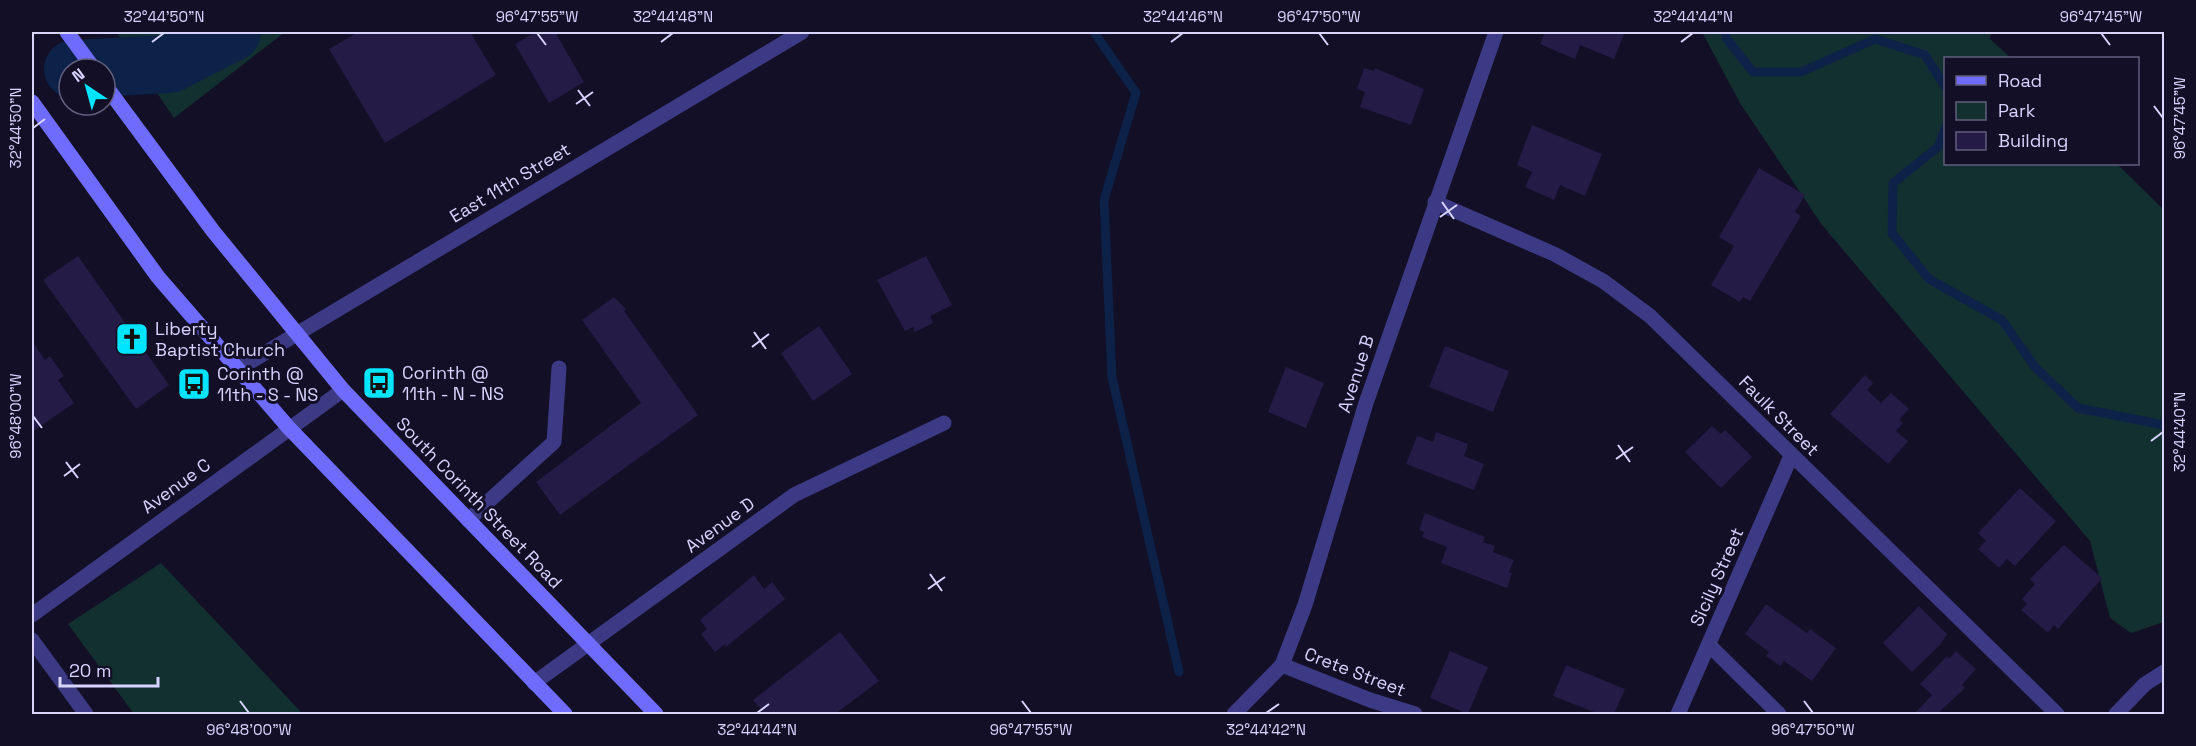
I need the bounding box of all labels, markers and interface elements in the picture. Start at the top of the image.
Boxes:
text: 32°44'50"N [124,7,204,26]
text: 96°47'55"W [496,7,578,26]
text: 32°44'48"N [633,7,713,26]
text: 32°44'46"N [1143,7,1223,26]
text: 96°47'50"W [1277,7,1361,26]
text: 32°44'44"N [1653,7,1733,26]
text: 96°47'45"W [2060,7,2142,26]
north arrow [57,57,117,117]
legend [1944,57,2139,165]
text: N [68,64,89,87]
text: Road [1998,69,2042,92]
text: 96°47'45"W [2170,77,2189,159]
text: 32°44'50"N [6,88,25,168]
text: Park [1998,99,2036,122]
text: Building [1998,129,2068,152]
street label: East 11th Street [445,138,574,228]
place label: Liberty Baptist Church [155,317,285,361]
church icon: Liberty Baptist Church [114,321,150,357]
street label: Avenue B [1332,332,1379,415]
place label: Corinth @ 11th - N - NS [402,361,504,405]
place label: Corinth @ 11th - S - NS [217,362,318,406]
bus stop icon: Corinth @ 11th - N - NS [361,365,397,401]
bus stop icon: Corinth @ 11th - S - NS [176,366,212,402]
street label: Faulk Street [1734,371,1824,461]
text: 96°48'00"W [6,373,25,459]
text: 32°44'40"N [2170,392,2189,472]
street label: South Corinth Street Road [391,412,567,593]
street label: Avenue C [137,453,215,518]
street label: Avenue D [681,492,759,557]
street label: Sicily Street [1685,524,1749,630]
street label: Crete Street [1301,642,1409,701]
scale bar [60,650,158,688]
text: 20 m [69,659,112,682]
text: 96°48'00"W [206,720,292,739]
text: 32°44'44"N [717,720,797,739]
text: 96°47'55"W [990,720,1072,739]
text: 32°44'42"N [1226,720,1306,739]
text: 96°47'50"W [1771,720,1855,739]

